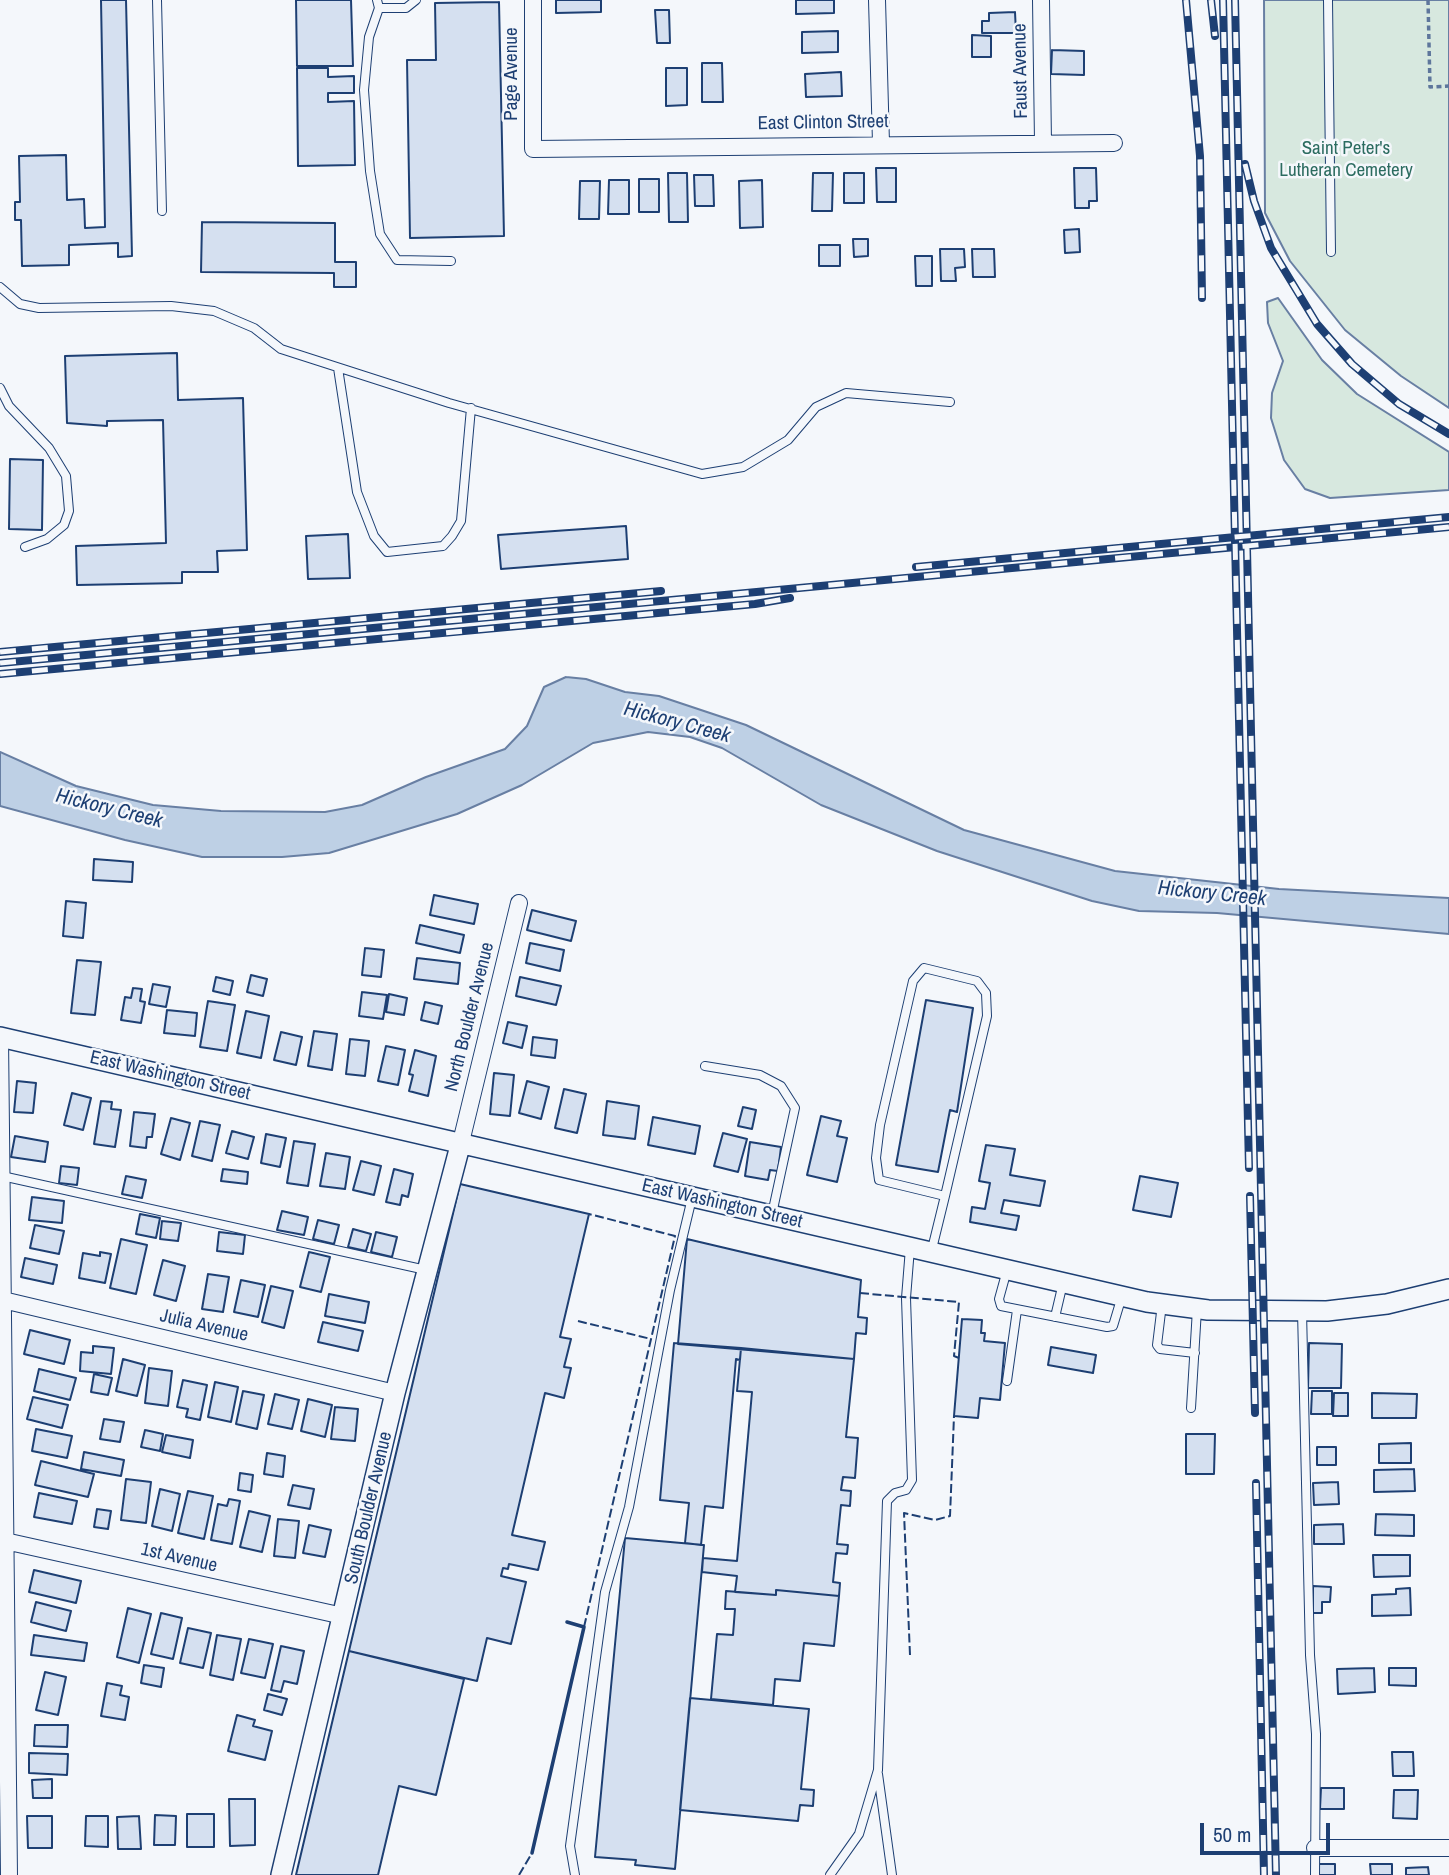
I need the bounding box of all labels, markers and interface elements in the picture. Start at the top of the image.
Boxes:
street label: Faust Avenue [1009,23,1033,119]
street label: Page Avenue [501,27,523,121]
street label: East Clinton Street [757,110,889,136]
park label: Saint Peter's Lutheran Cemetery [1279,138,1413,182]
water label: Hickory Creek [621,697,733,749]
water label: Hickory Creek [53,784,165,834]
water label: Hickory Creek [1156,876,1268,912]
street label: North Boulder Avenue [440,940,500,1094]
street label: East Washington Street [88,1046,252,1106]
street label: East Washington Street [640,1174,804,1234]
street label: Julia Avenue [158,1305,250,1347]
street label: South Boulder Avenue [340,1430,398,1586]
street label: 1st Avenue [139,1538,219,1578]
scale bar [1204,1808,1334,1852]
text: 50 m [1213,1820,1251,1849]

